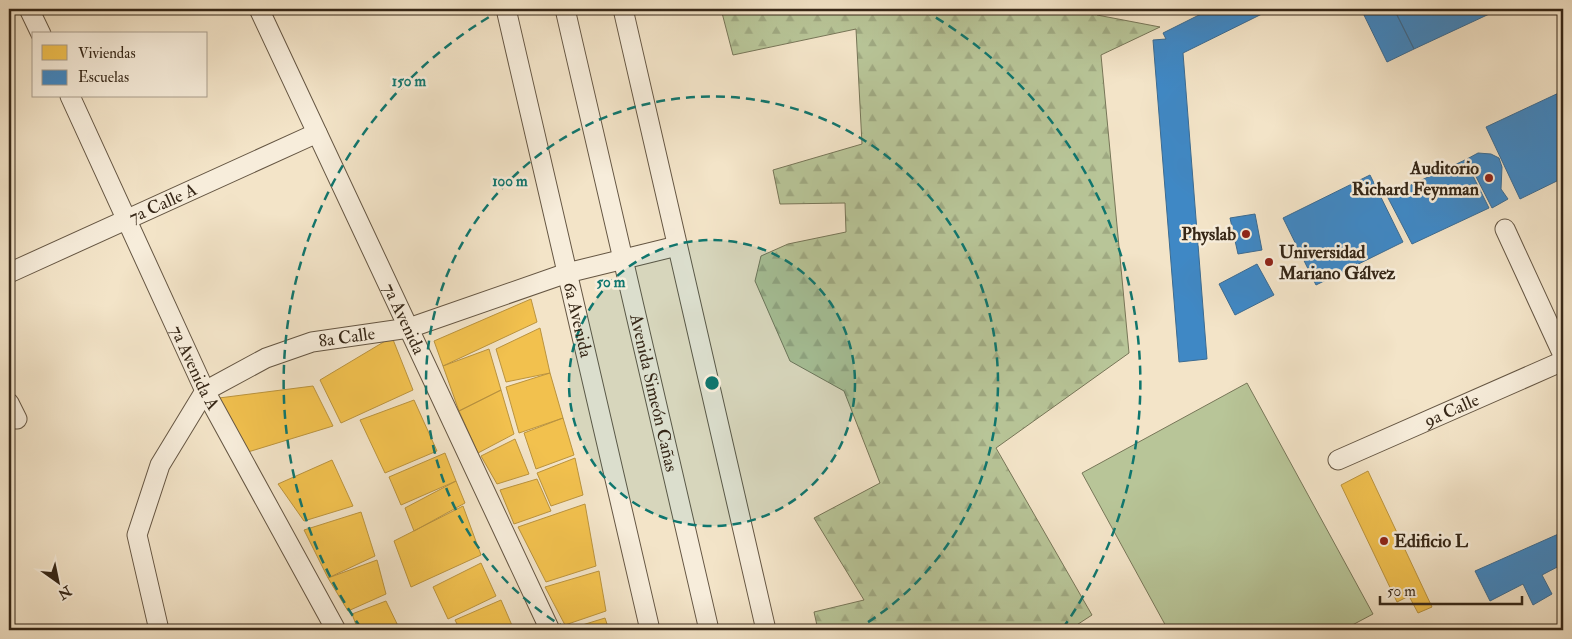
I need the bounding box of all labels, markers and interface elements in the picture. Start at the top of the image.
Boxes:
legend [32,32,208,98]
text: Viviendas [78,44,136,63]
text: Escuelas [78,68,129,87]
text: 150 m [392,72,426,91]
place label: Auditorio Richard Feynman [1352,157,1480,201]
text: 100 m [492,172,528,191]
marker: Auditorio Richard Feynman [1483,172,1495,184]
street label: 7a Calle A [125,177,201,228]
place label: Physlab [1181,223,1236,246]
marker: Physlab [1240,228,1252,240]
place label: Universidad Mariano Gálvez [1278,241,1395,285]
marker: Universidad Mariano Gálvez [1263,256,1275,268]
text: 50 m [597,273,626,292]
street label: 7a Avenida [378,279,431,358]
street label: 6a Avenida [558,280,598,360]
street label: Avenida Simeón Cañas [624,311,683,474]
street label: 8a Calle [317,321,377,352]
street label: 7a Avenida A [165,322,225,415]
centre of rings [703,374,721,392]
street label: 9a Calle [1419,388,1483,433]
place label: Edificio L [1394,530,1469,553]
marker: Edificio L [1378,535,1390,547]
north arrow [32,556,82,606]
scale bar [1380,574,1522,606]
text: N [55,581,76,603]
text: 50 m [1387,582,1416,601]

